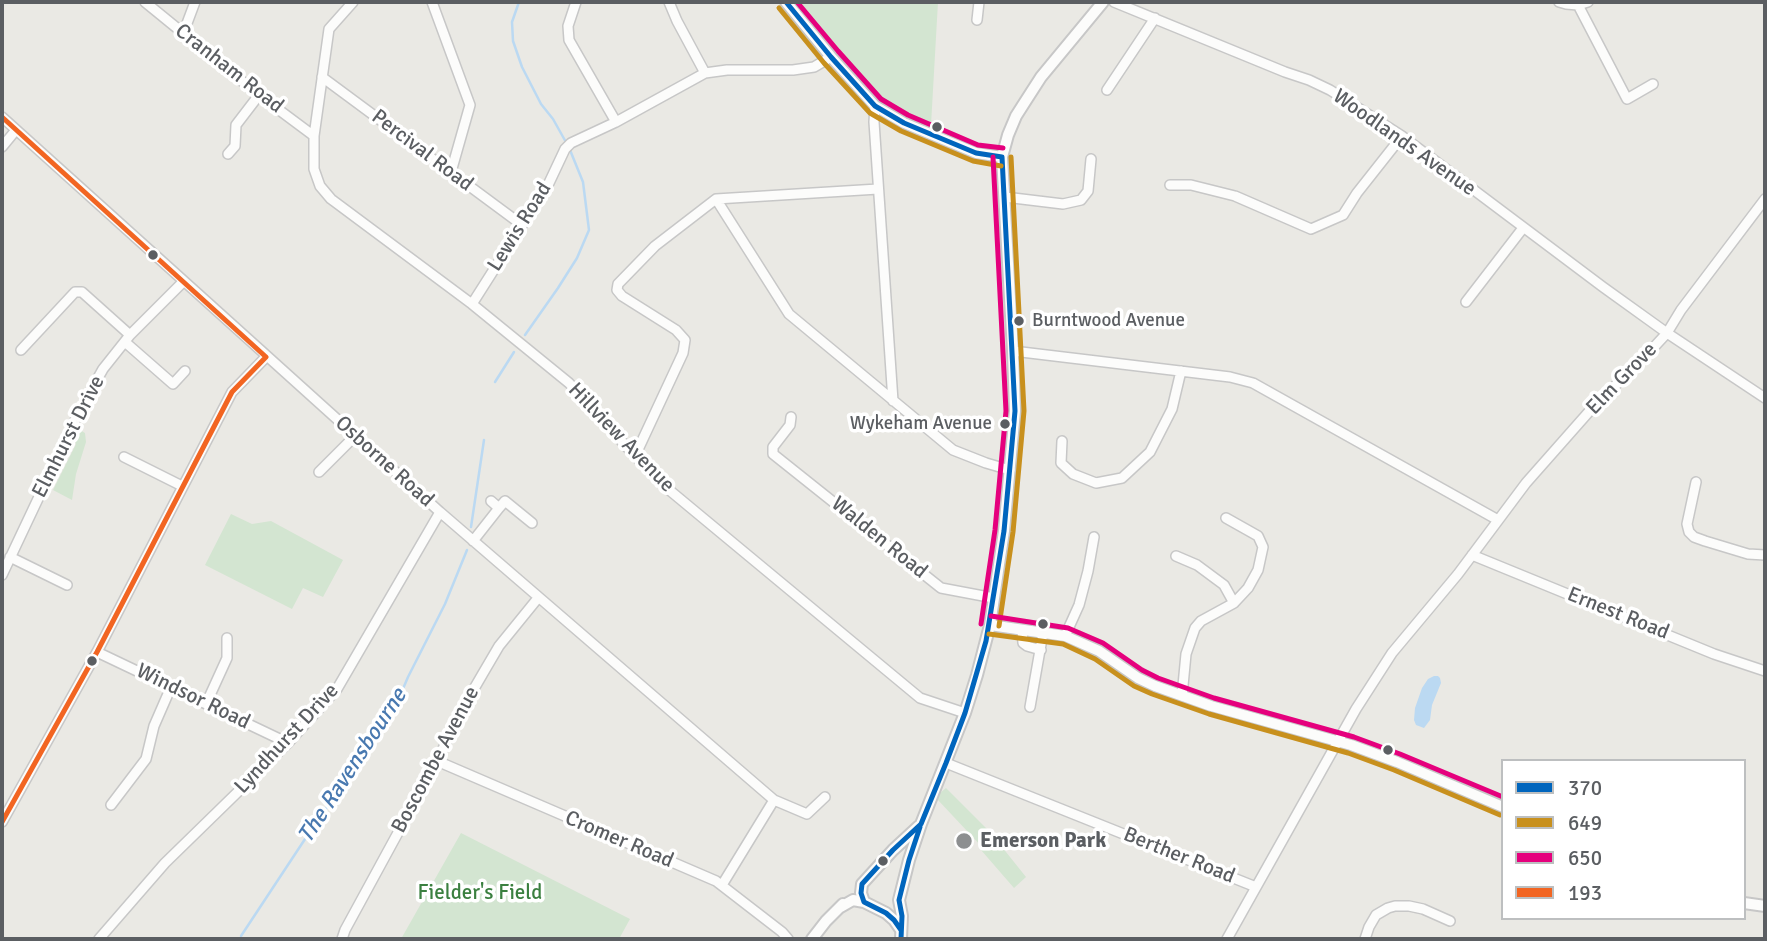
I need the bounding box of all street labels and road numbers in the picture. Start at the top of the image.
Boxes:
street label: Cranham Road [170,19,288,119]
street label: Woodlands Avenue [1328,84,1480,202]
street label: Percival Road [366,105,478,197]
street label: Lewis Road [483,178,557,276]
street label: Elm Grove [1581,338,1663,420]
street label: Elmhurst Drive [27,372,111,502]
street label: Hillview Avenue [562,378,680,498]
street label: Osborne Road [329,411,439,513]
street label: Walden Road [826,492,932,584]
street label: Ernest Road [1563,582,1673,646]
street label: Windsor Road [132,659,254,735]
street label: Lyndhurst Drive [230,679,344,799]
street label: Boscombe Avenue [387,683,485,837]
street label: Cromer Road [561,806,677,874]
street label: Berther Road [1120,822,1238,890]

